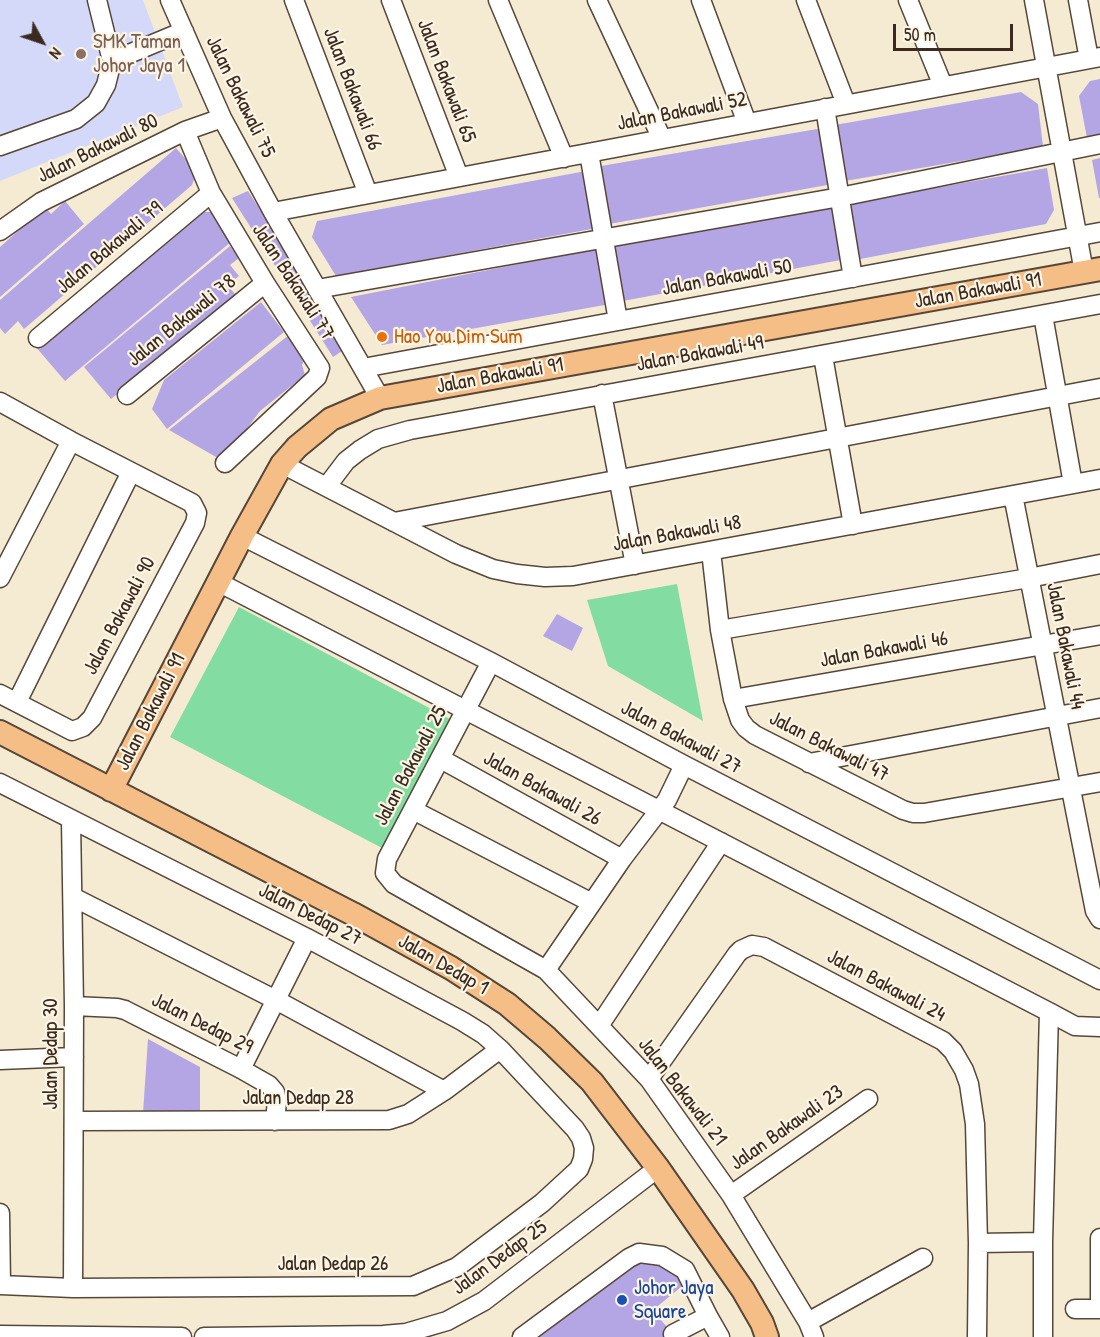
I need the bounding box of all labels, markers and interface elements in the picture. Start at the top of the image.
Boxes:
north arrow [12,12,72,72]
scale bar [896,12,1016,50]
street label: Jalan Bakawali 65 [411,16,481,146]
text: 50 m [904,22,936,47]
street label: Jalan Bakawali 66 [317,24,387,154]
place label: SMK Taman Johor Jaya 1 [93,29,185,79]
street label: Jalan Bakawali 75 [200,32,280,162]
text: N [45,43,67,64]
marker: SMK Taman Johor Jaya 1 [74,47,88,61]
street label: Jalan Bakawali 52 [615,87,749,137]
street label: Jalan Bakawali 80 [33,109,163,189]
street label: Jalan Bakawali 79 [52,196,168,300]
street label: Jalan Bakawali 77 [246,219,340,345]
street label: Jalan Bakawali 50 [660,254,794,302]
street label: Jalan Bakawali 91 [913,267,1043,315]
street label: Jalan Bakawali 78 [123,270,241,372]
place label: Hao You Dim Sum [394,324,522,350]
marker: Hao You Dim Sum [375,330,389,344]
street label: Jalan Bakawali 49 [634,330,766,378]
street label: Jalan Bakawali 91 [435,352,565,400]
street label: Jalan Bakawali 48 [611,510,743,558]
street label: Jalan Bakawali 90 [78,553,162,679]
street label: Jalan Bakawali 44 [1040,580,1090,712]
street label: Jalan Bakawali 46 [818,626,950,674]
street label: Jalan Bakawali 91 [111,649,191,775]
street label: Jalan Bakawali 27 [616,696,746,780]
street label: Jalan Bakawali 25 [369,702,453,830]
street label: Jalan Bakawali 47 [765,706,893,788]
street label: Jalan Bakawali 26 [478,746,606,832]
street label: Jalan Dedap 27 [254,878,366,952]
street label: Jalan Dedap 1 [393,929,493,1001]
street label: Jalan Bakawali 24 [822,944,950,1028]
street label: Jalan Dedap 29 [147,988,257,1060]
street label: Jalan Dedap 30 [38,998,64,1110]
street label: Jalan Bakawali 21 [632,1033,732,1151]
street label: Jalan Bakawali 23 [726,1080,848,1176]
street label: Jalan Dedap 28 [242,1085,354,1111]
street label: Jalan Dedap 25 [448,1215,552,1301]
street label: Jalan Dedap 26 [278,1251,388,1277]
place label: Johor Jaya Square [634,1275,714,1325]
marker: Johor Jaya Square [615,1293,629,1307]

